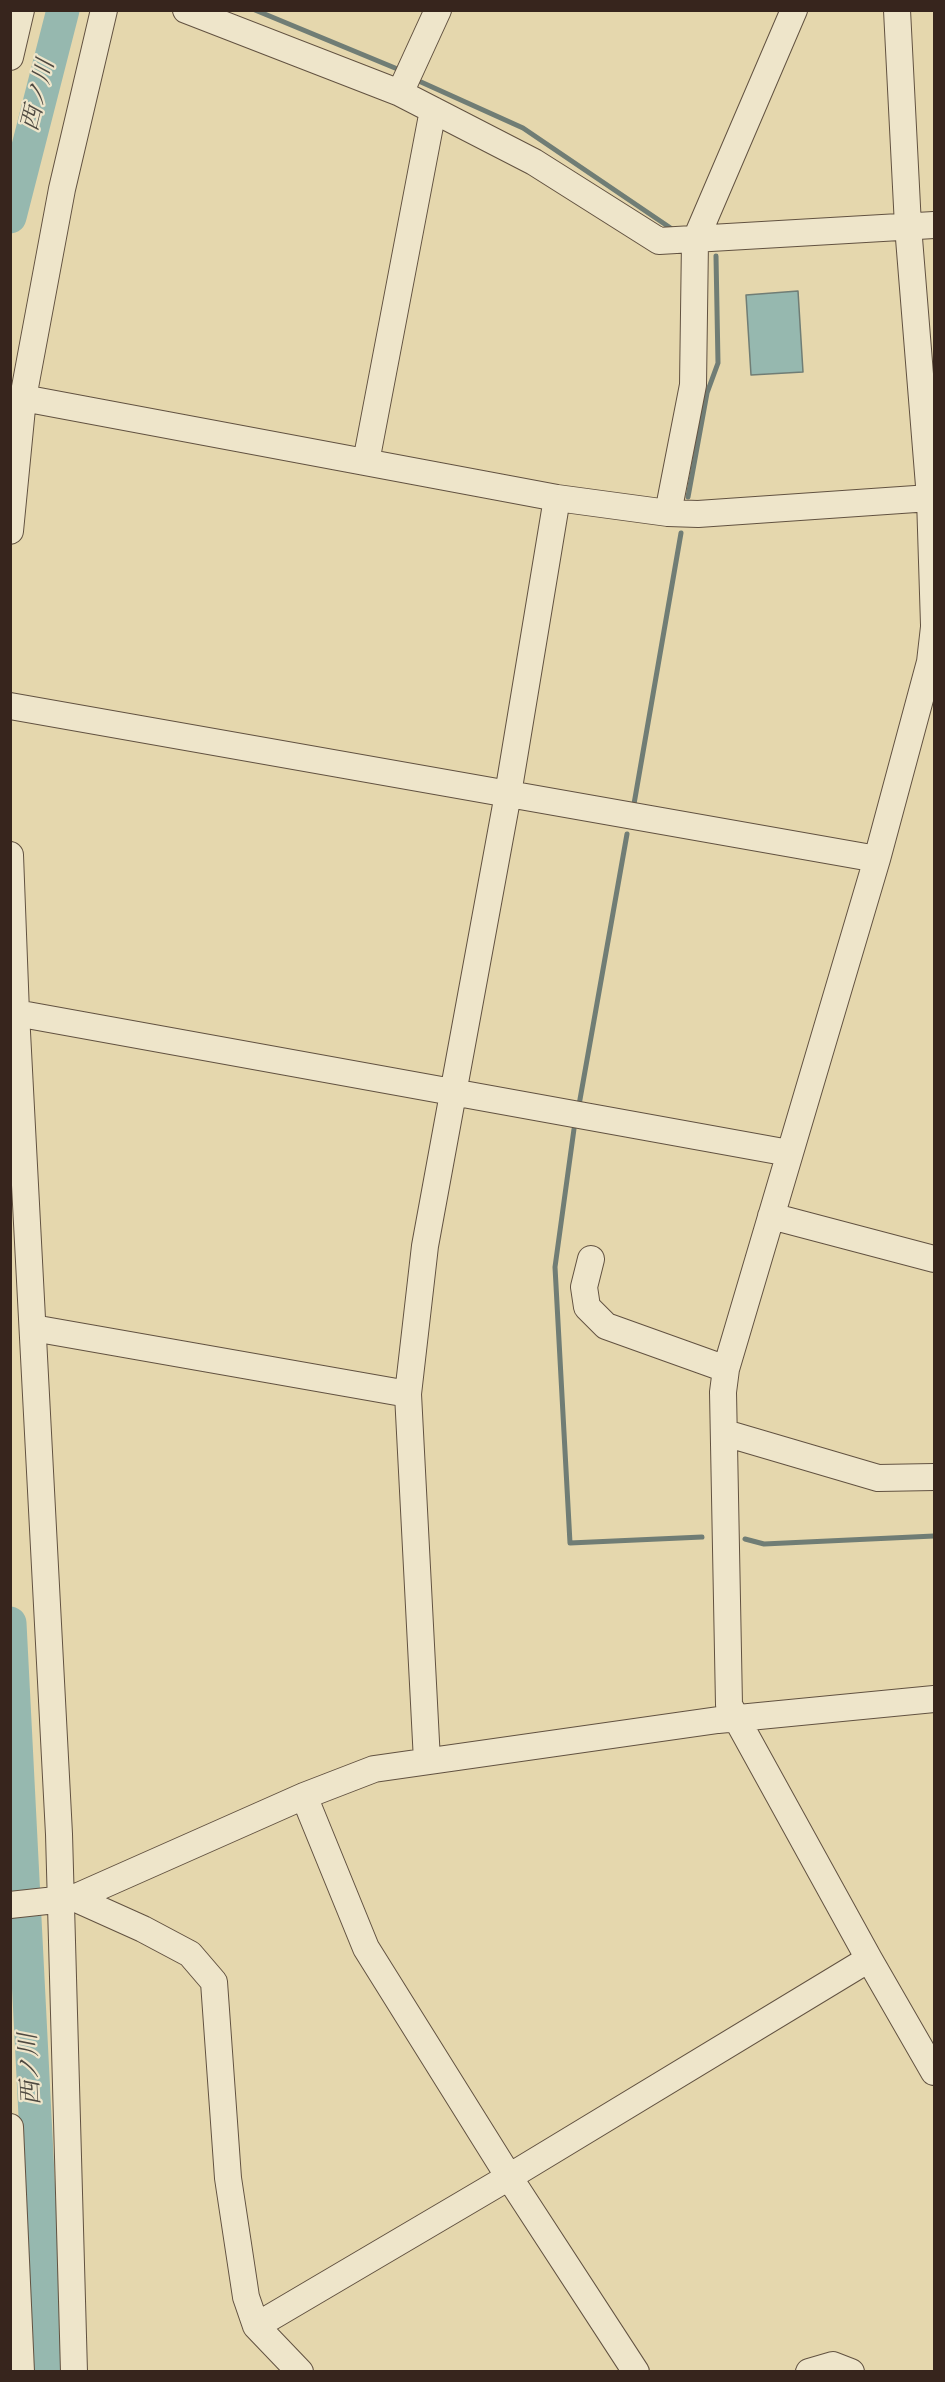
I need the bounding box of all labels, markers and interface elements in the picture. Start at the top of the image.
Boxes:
water label: 西ノ川 [18,58,64,134]
water label: 西ノ川 [17,2032,49,2106]

